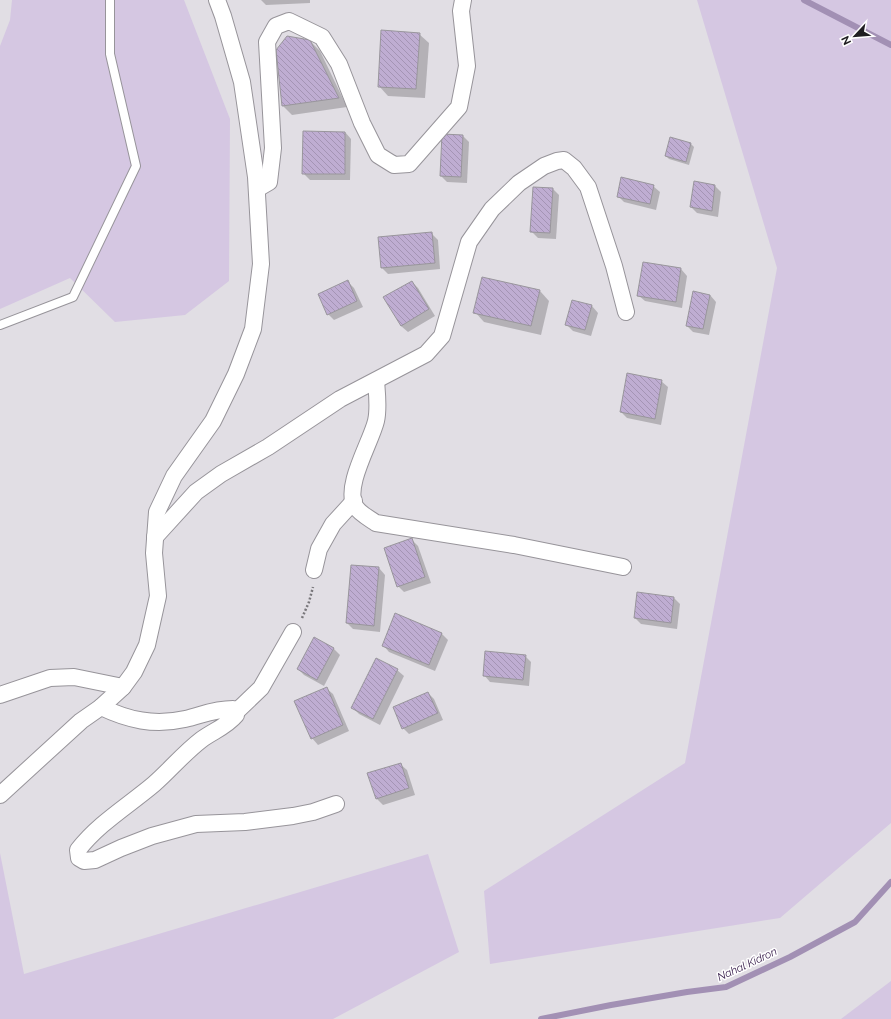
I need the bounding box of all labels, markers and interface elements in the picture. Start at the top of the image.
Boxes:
north arrow [835,16,875,56]
text: N [839,34,854,47]
water label: Nahal Kidron [715,945,779,984]

